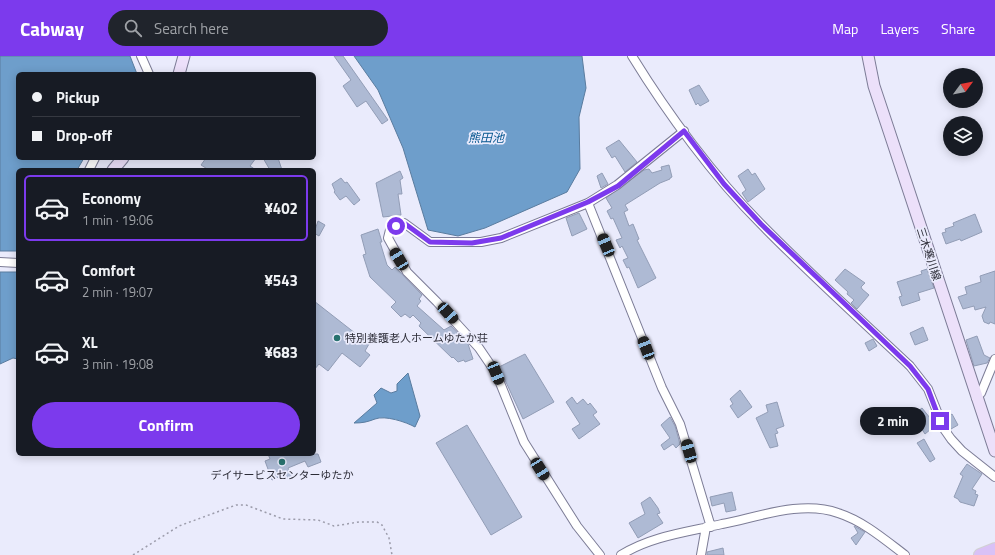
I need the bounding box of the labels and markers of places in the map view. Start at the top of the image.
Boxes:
place label: 特別養護老人ホームゆたか荘 [345,330,488,346]
marker: 特別養護老人ホームゆたか荘 [332,333,342,343]
marker: デイサービスセンターゆたか [277,457,287,467]
place label: デイサービスセンターゆたか [211,467,354,483]

